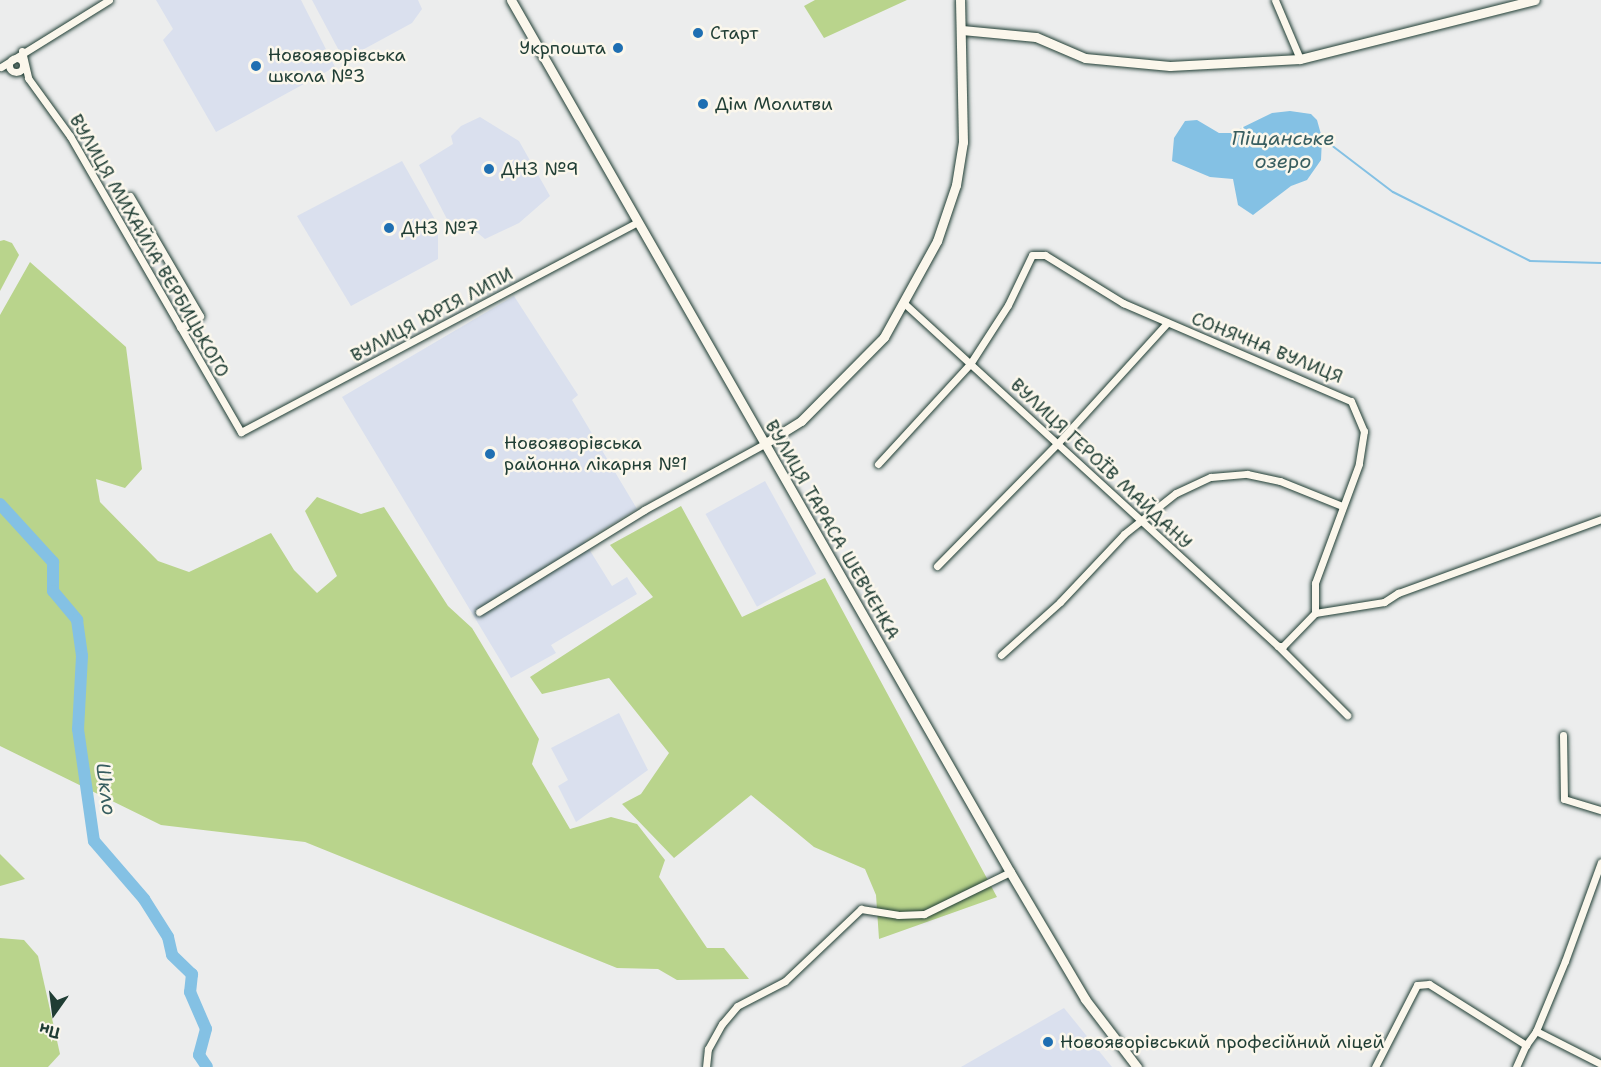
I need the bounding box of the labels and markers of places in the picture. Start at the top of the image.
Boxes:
place label: Старт [710,22,758,44]
marker: Старт [691,26,705,40]
place label: Укрпошта [519,37,606,59]
marker: Укрпошта [611,41,625,55]
place label: Новояворівська школа №3 [268,45,406,88]
marker: Новояворівська школа №3 [249,59,263,73]
place label: Дім Молитви [715,93,833,115]
marker: Дім Молитви [696,97,710,111]
place label: ДНЗ №9 [501,158,579,180]
marker: ДНЗ №9 [482,162,496,176]
place label: ДНЗ №7 [401,217,479,239]
marker: ДНЗ №7 [382,221,396,235]
place label: Новояворівська районна лікарня №1 [504,433,687,476]
marker: Новояворівська районна лікарня №1 [481,445,499,463]
place label: Новояворівський професійний ліцей [1060,1031,1384,1053]
marker: Новояворівський професійний ліцей [1041,1035,1055,1049]

